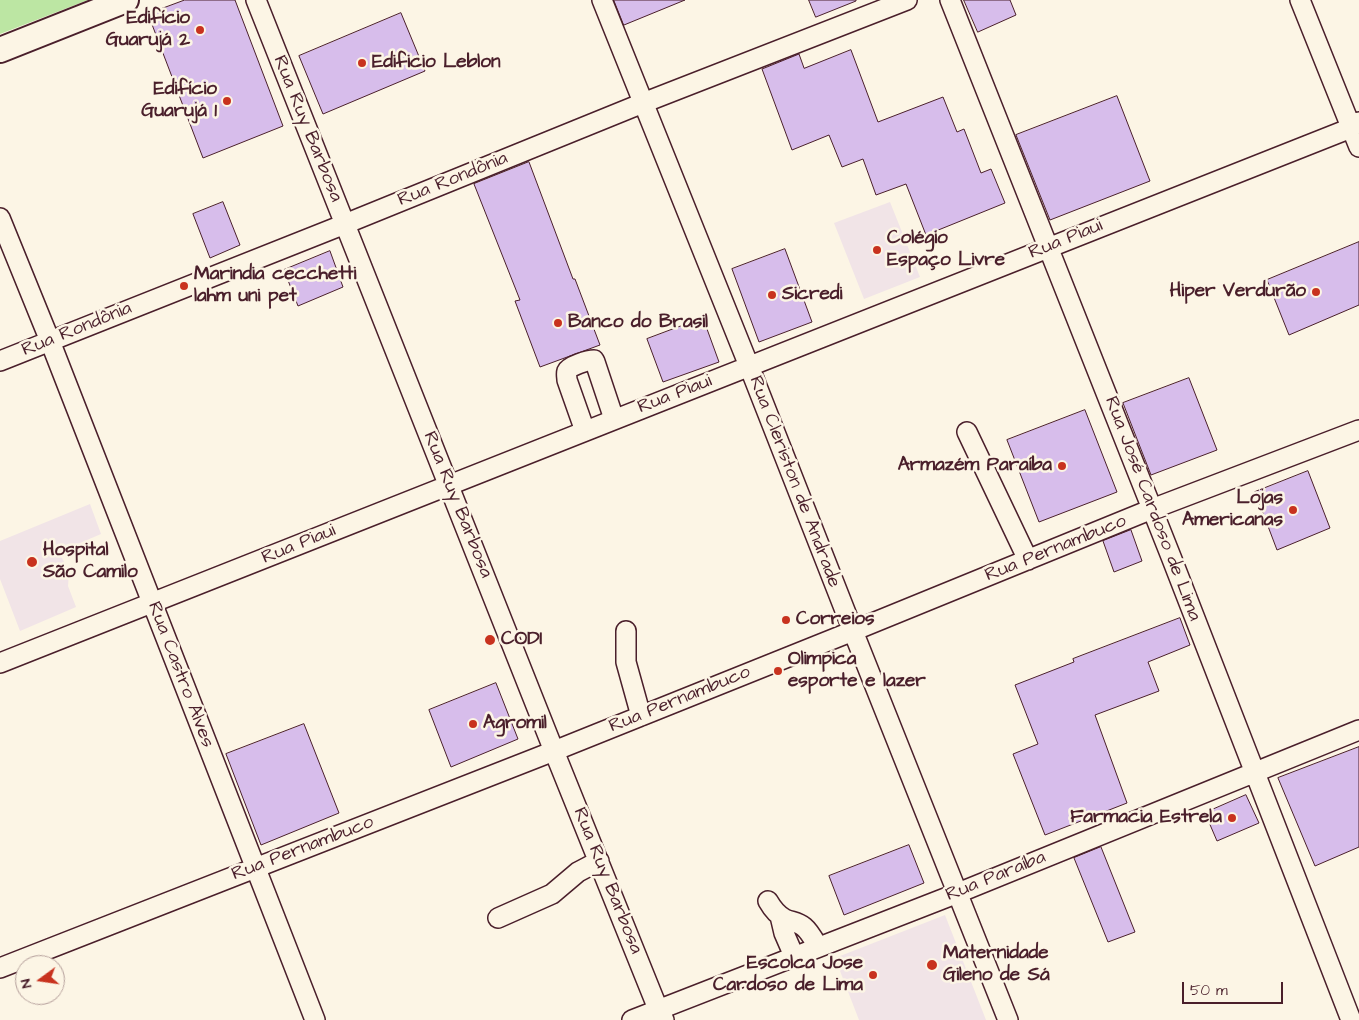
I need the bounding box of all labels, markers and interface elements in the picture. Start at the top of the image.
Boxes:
place label: Edifício Guarujá 2 [106,8,190,52]
marker: Edifício Guarujá 2 [194,24,206,36]
street label: Rua Ruy Barbosa [267,52,347,206]
place label: Edificio Leblon [372,52,500,74]
marker: Edificio Leblon [356,57,368,69]
place label: Edifício Guarujá 1 [141,79,217,123]
marker: Edifício Guarujá 1 [221,95,233,107]
street label: Rua Rondônia [395,148,511,212]
street label: Rua Piaui [1026,215,1106,265]
place label: Colégio Espaço Livre [887,228,1005,272]
marker: Colégio Espaço Livre [871,244,883,256]
place label: Marindia cecchetti lahm uni pet [194,264,356,308]
marker: Marindia cecchetti lahm uni pet [178,280,190,292]
place label: Hiper Verdurão [1170,281,1306,303]
place label: Sicredi [782,284,842,306]
marker: Hiper Verdurão [1310,286,1322,298]
marker: Sicredi [766,289,778,301]
street label: Rua Rondônia [19,298,135,362]
place label: Banco do Brasil [568,312,708,334]
marker: Banco do Brasil [552,317,564,329]
street label: Rua Piaui [635,370,715,420]
street label: Rua Cleriston de Andrade [743,373,845,591]
street label: Rua José Cardoso de Lima [1099,394,1205,624]
street label: Rua Ruy Barbosa [417,428,497,582]
place label: Armazém Paraíba [898,455,1052,477]
marker: Armazém Paraíba [1056,460,1068,472]
place label: Lojas Americanas [1182,488,1283,532]
marker: Lojas Americanas [1287,504,1299,516]
street label: Rua Pernambuco [982,510,1130,588]
street label: Rua Piaui [259,520,339,570]
place label: Hospital São Camilo [43,540,138,584]
marker: Hospital São Camilo [25,555,39,569]
street label: Rua Castro Alves [142,599,218,751]
place label: Correios [796,609,874,631]
marker: Correios [780,614,792,626]
place label: CODI [501,629,542,651]
marker: CODI [483,633,497,647]
place label: Olimpica esporte e lazer [788,649,926,693]
street label: Rua Pernambuco [606,661,754,739]
marker: Olimpica esporte e lazer [772,665,784,677]
place label: Agromil [483,713,547,735]
marker: Agromil [467,718,479,730]
street label: Rua Ruy Barbosa [567,804,647,958]
place label: Farmacia Estrela [1070,807,1222,829]
street label: Rua Pernambuco [229,811,377,887]
marker: Farmacia Estrela [1226,812,1238,824]
street label: Rua Paraíba [943,847,1049,907]
place label: Maternidade Gileno de Sá [943,943,1050,987]
place label: Escolca Jose Cardoso de Lima [713,953,863,997]
north arrow [15,955,65,1005]
marker: Maternidade Gileno de Sá [925,958,939,972]
marker: Escolca Jose Cardoso de Lima [867,969,879,981]
scale bar [1184,972,1285,1004]
text: N [16,977,37,990]
text: 50 m [1190,980,1228,1001]

